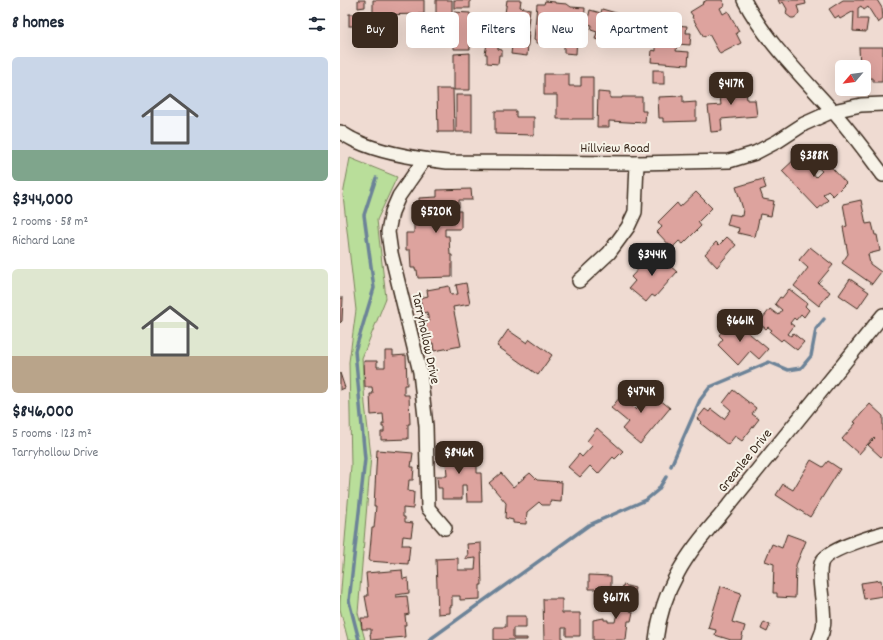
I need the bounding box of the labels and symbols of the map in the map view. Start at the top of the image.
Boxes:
north arrow [835,60,871,96]
pin: $417K [703,72,759,106]
street label: Hillview Road [580,139,650,159]
pin: $388K [786,144,842,178]
pin: $520K [408,200,464,234]
pin: $344K [624,243,680,277]
street label: Tarryhollow Drive [406,291,444,386]
pin: $661K [712,309,768,343]
pin: $474K [613,380,669,414]
street label: Greenlee Drive [714,425,778,497]
pin: $846K [431,441,487,475]
pin: $617K [588,586,644,620]

